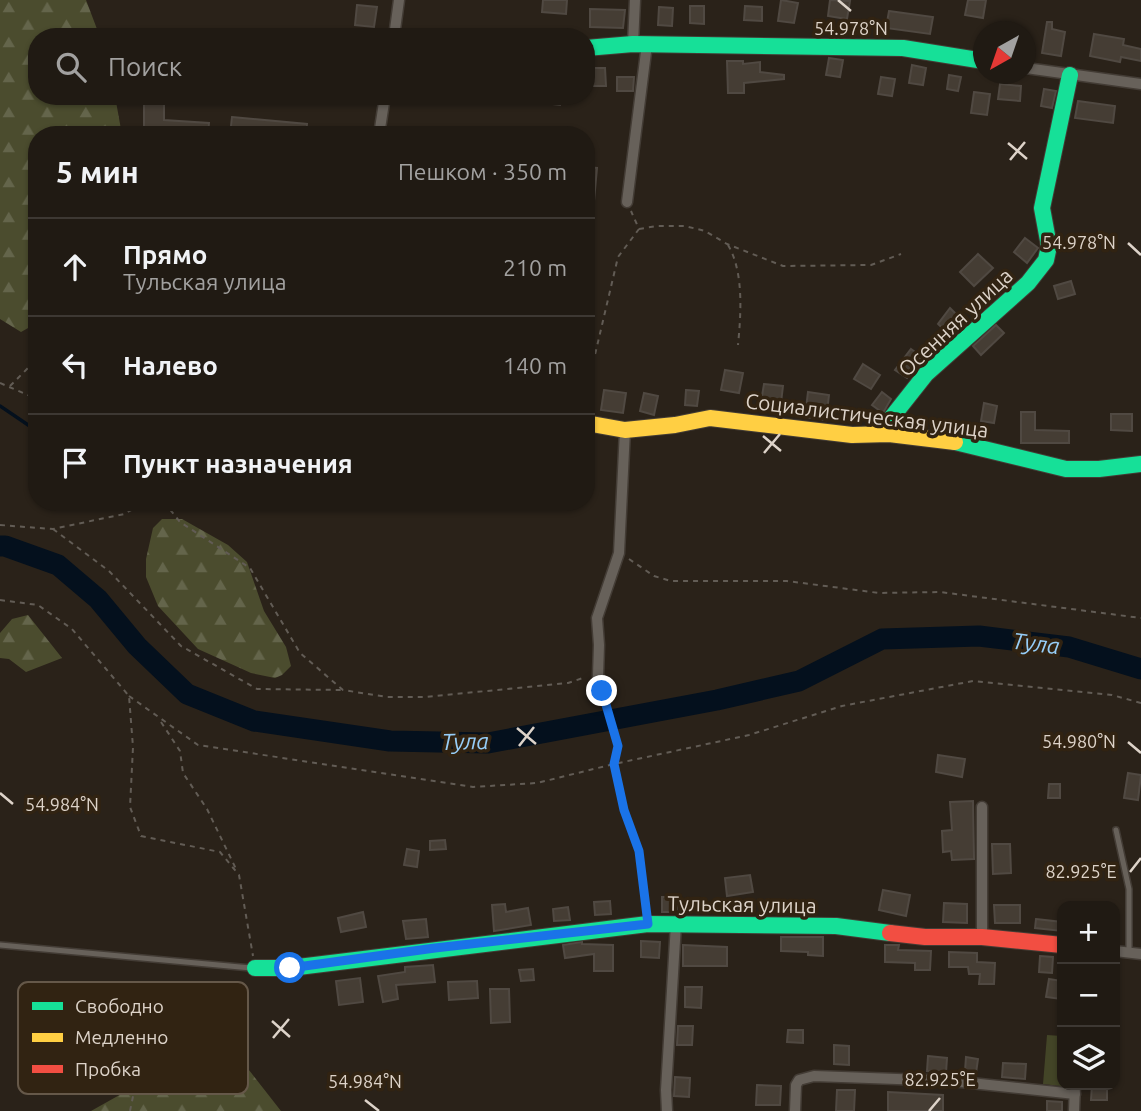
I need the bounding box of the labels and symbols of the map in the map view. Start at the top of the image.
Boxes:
text: 54.978°N [814,18,888,38]
north arrow [973,21,1036,84]
text: 54.978°N [1042,232,1116,252]
street label: Осенняя улица [893,263,1017,381]
street label: Социалистическая улица [744,388,990,442]
water label: Тула [1011,628,1061,658]
route end [586,675,617,706]
water label: Тула [441,728,489,754]
text: 54.980°N [1042,731,1116,751]
text: 54.984°N [25,794,99,814]
text: 82.925°E [1045,861,1117,881]
street label: Тульская улица [667,891,817,917]
route start [274,952,305,983]
legend [18,982,248,1094]
text: Свободно [75,995,164,1017]
text: Медленно [75,1026,168,1048]
text: Пробка [75,1058,141,1080]
text: 82.925°E [904,1069,976,1089]
text: 54.984°N [328,1071,402,1091]

